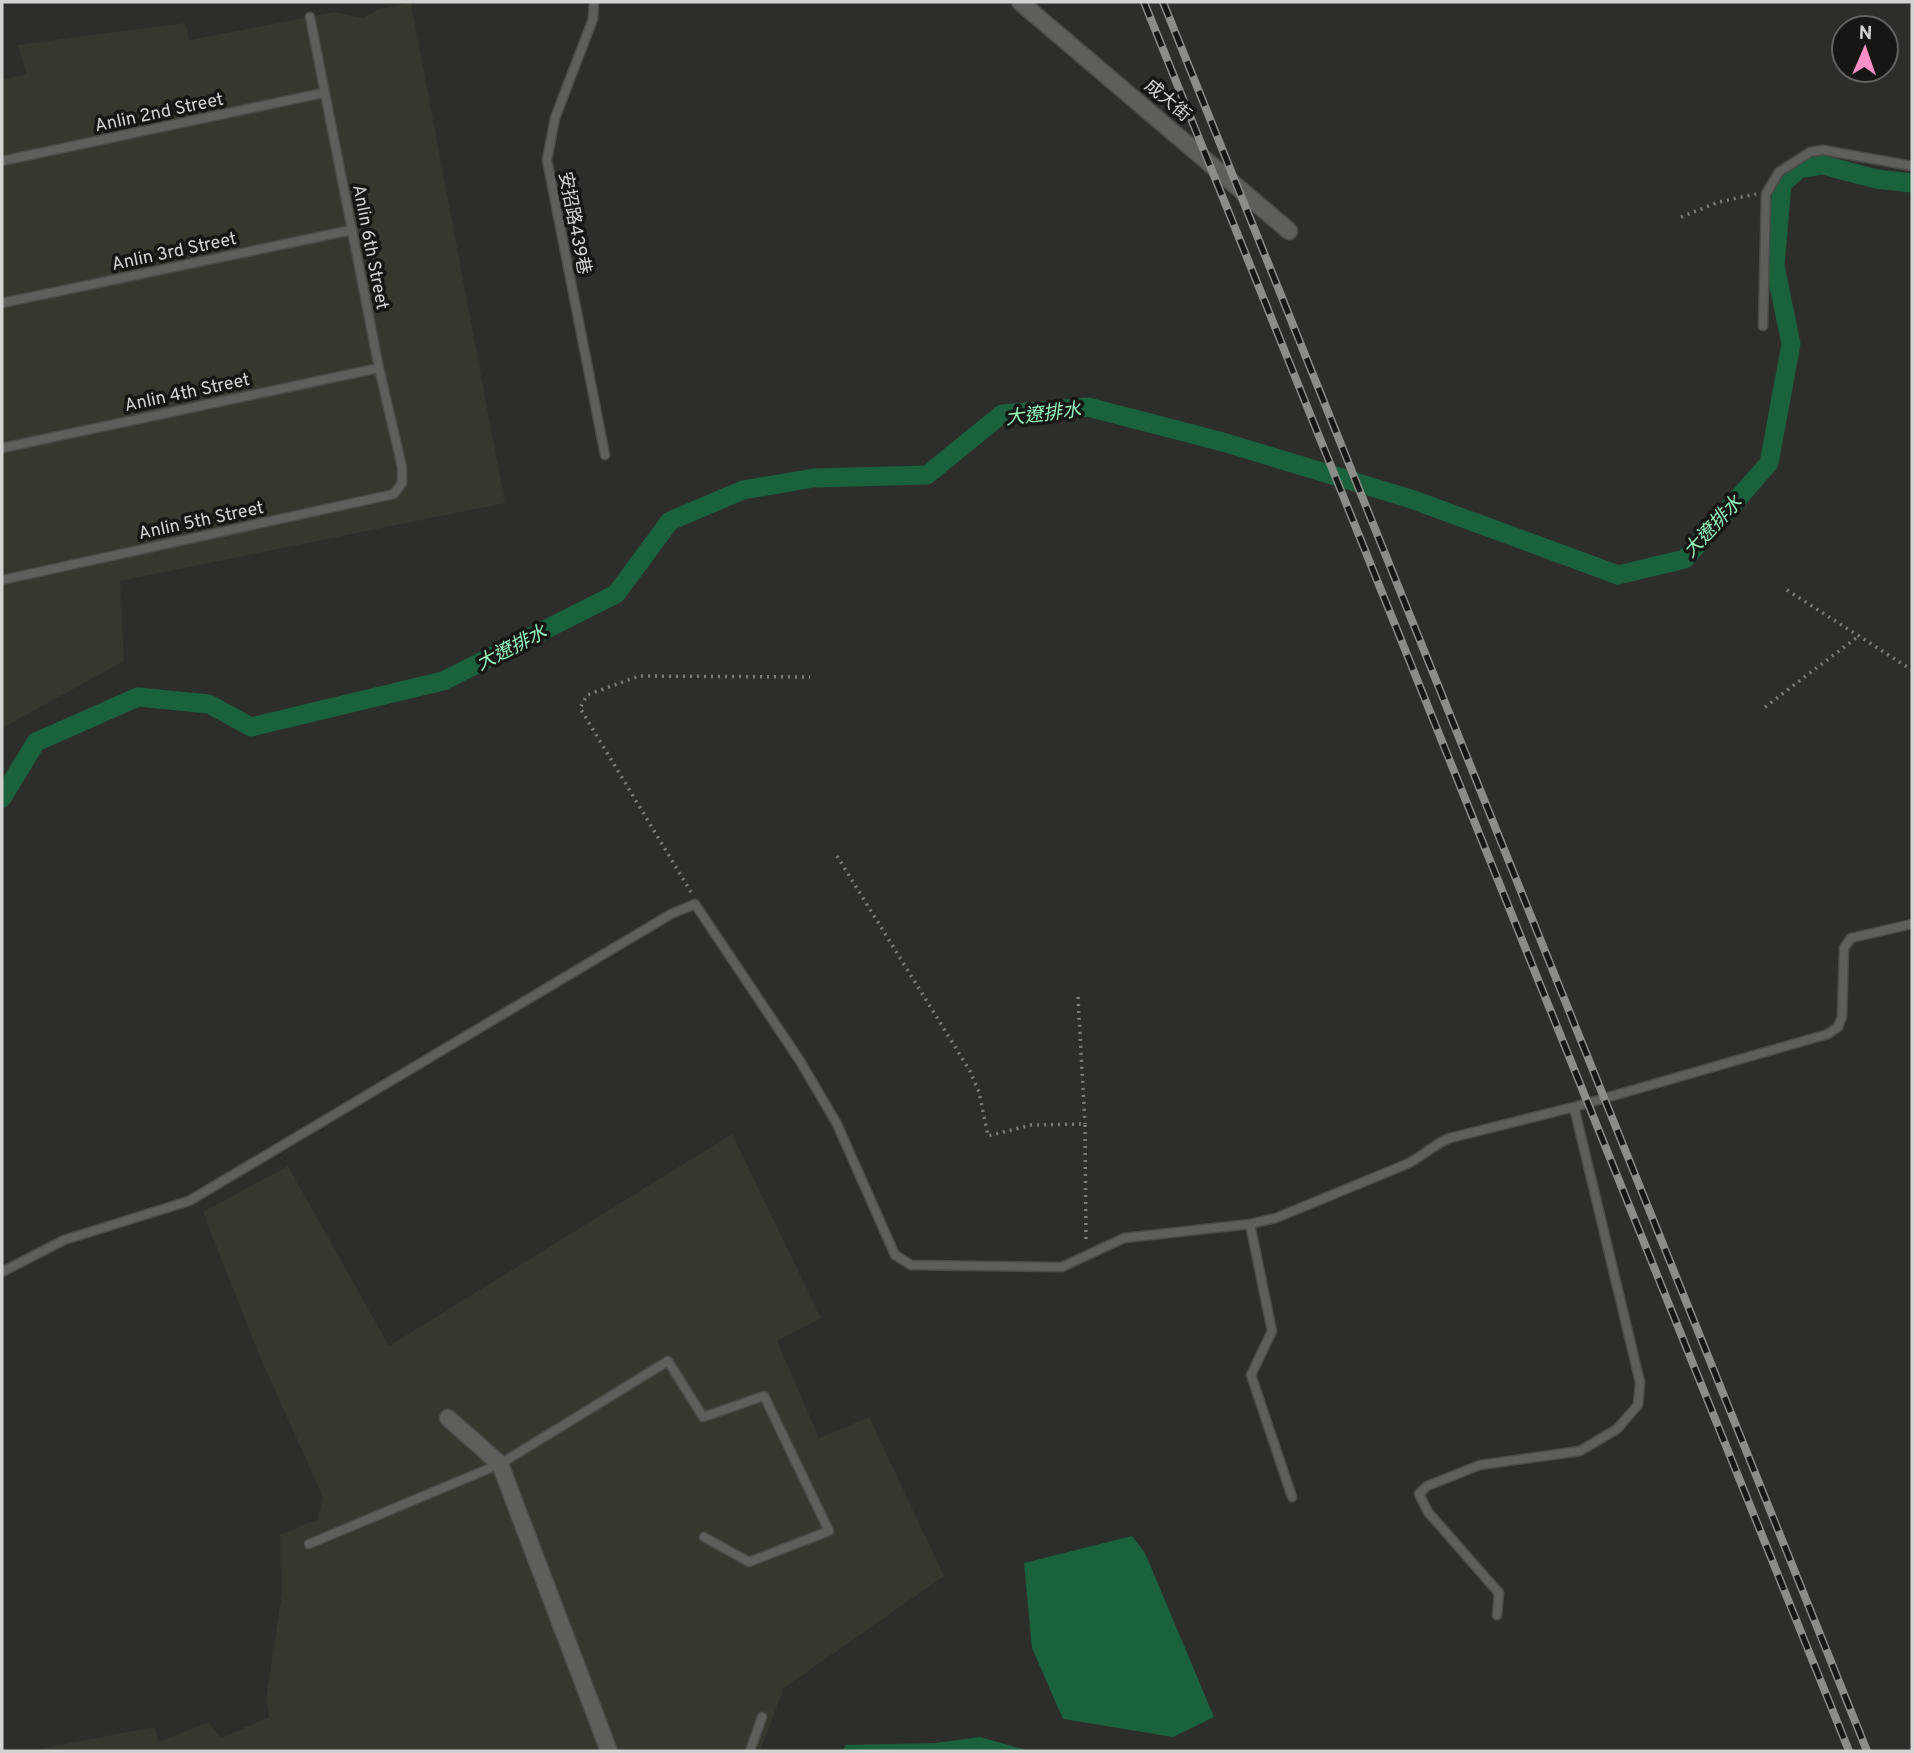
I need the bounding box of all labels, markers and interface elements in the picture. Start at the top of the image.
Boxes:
north arrow [1830,14,1900,84]
text: N [1858,22,1873,46]
street label: 成大街 [1139,75,1195,127]
street label: Anlin 2nd Street [93,89,226,138]
street label: 安招路439巷 [552,170,595,277]
street label: Anlin 6th Street [346,183,393,312]
street label: Anlin 3rd Street [110,228,239,277]
street label: Anlin 4th Street [123,369,252,418]
water label: 大遼排水 [1004,398,1083,432]
water label: 大遼排水 [1679,491,1749,563]
street label: Anlin 5th Street [137,497,266,546]
water label: 大遼排水 [473,620,552,677]

